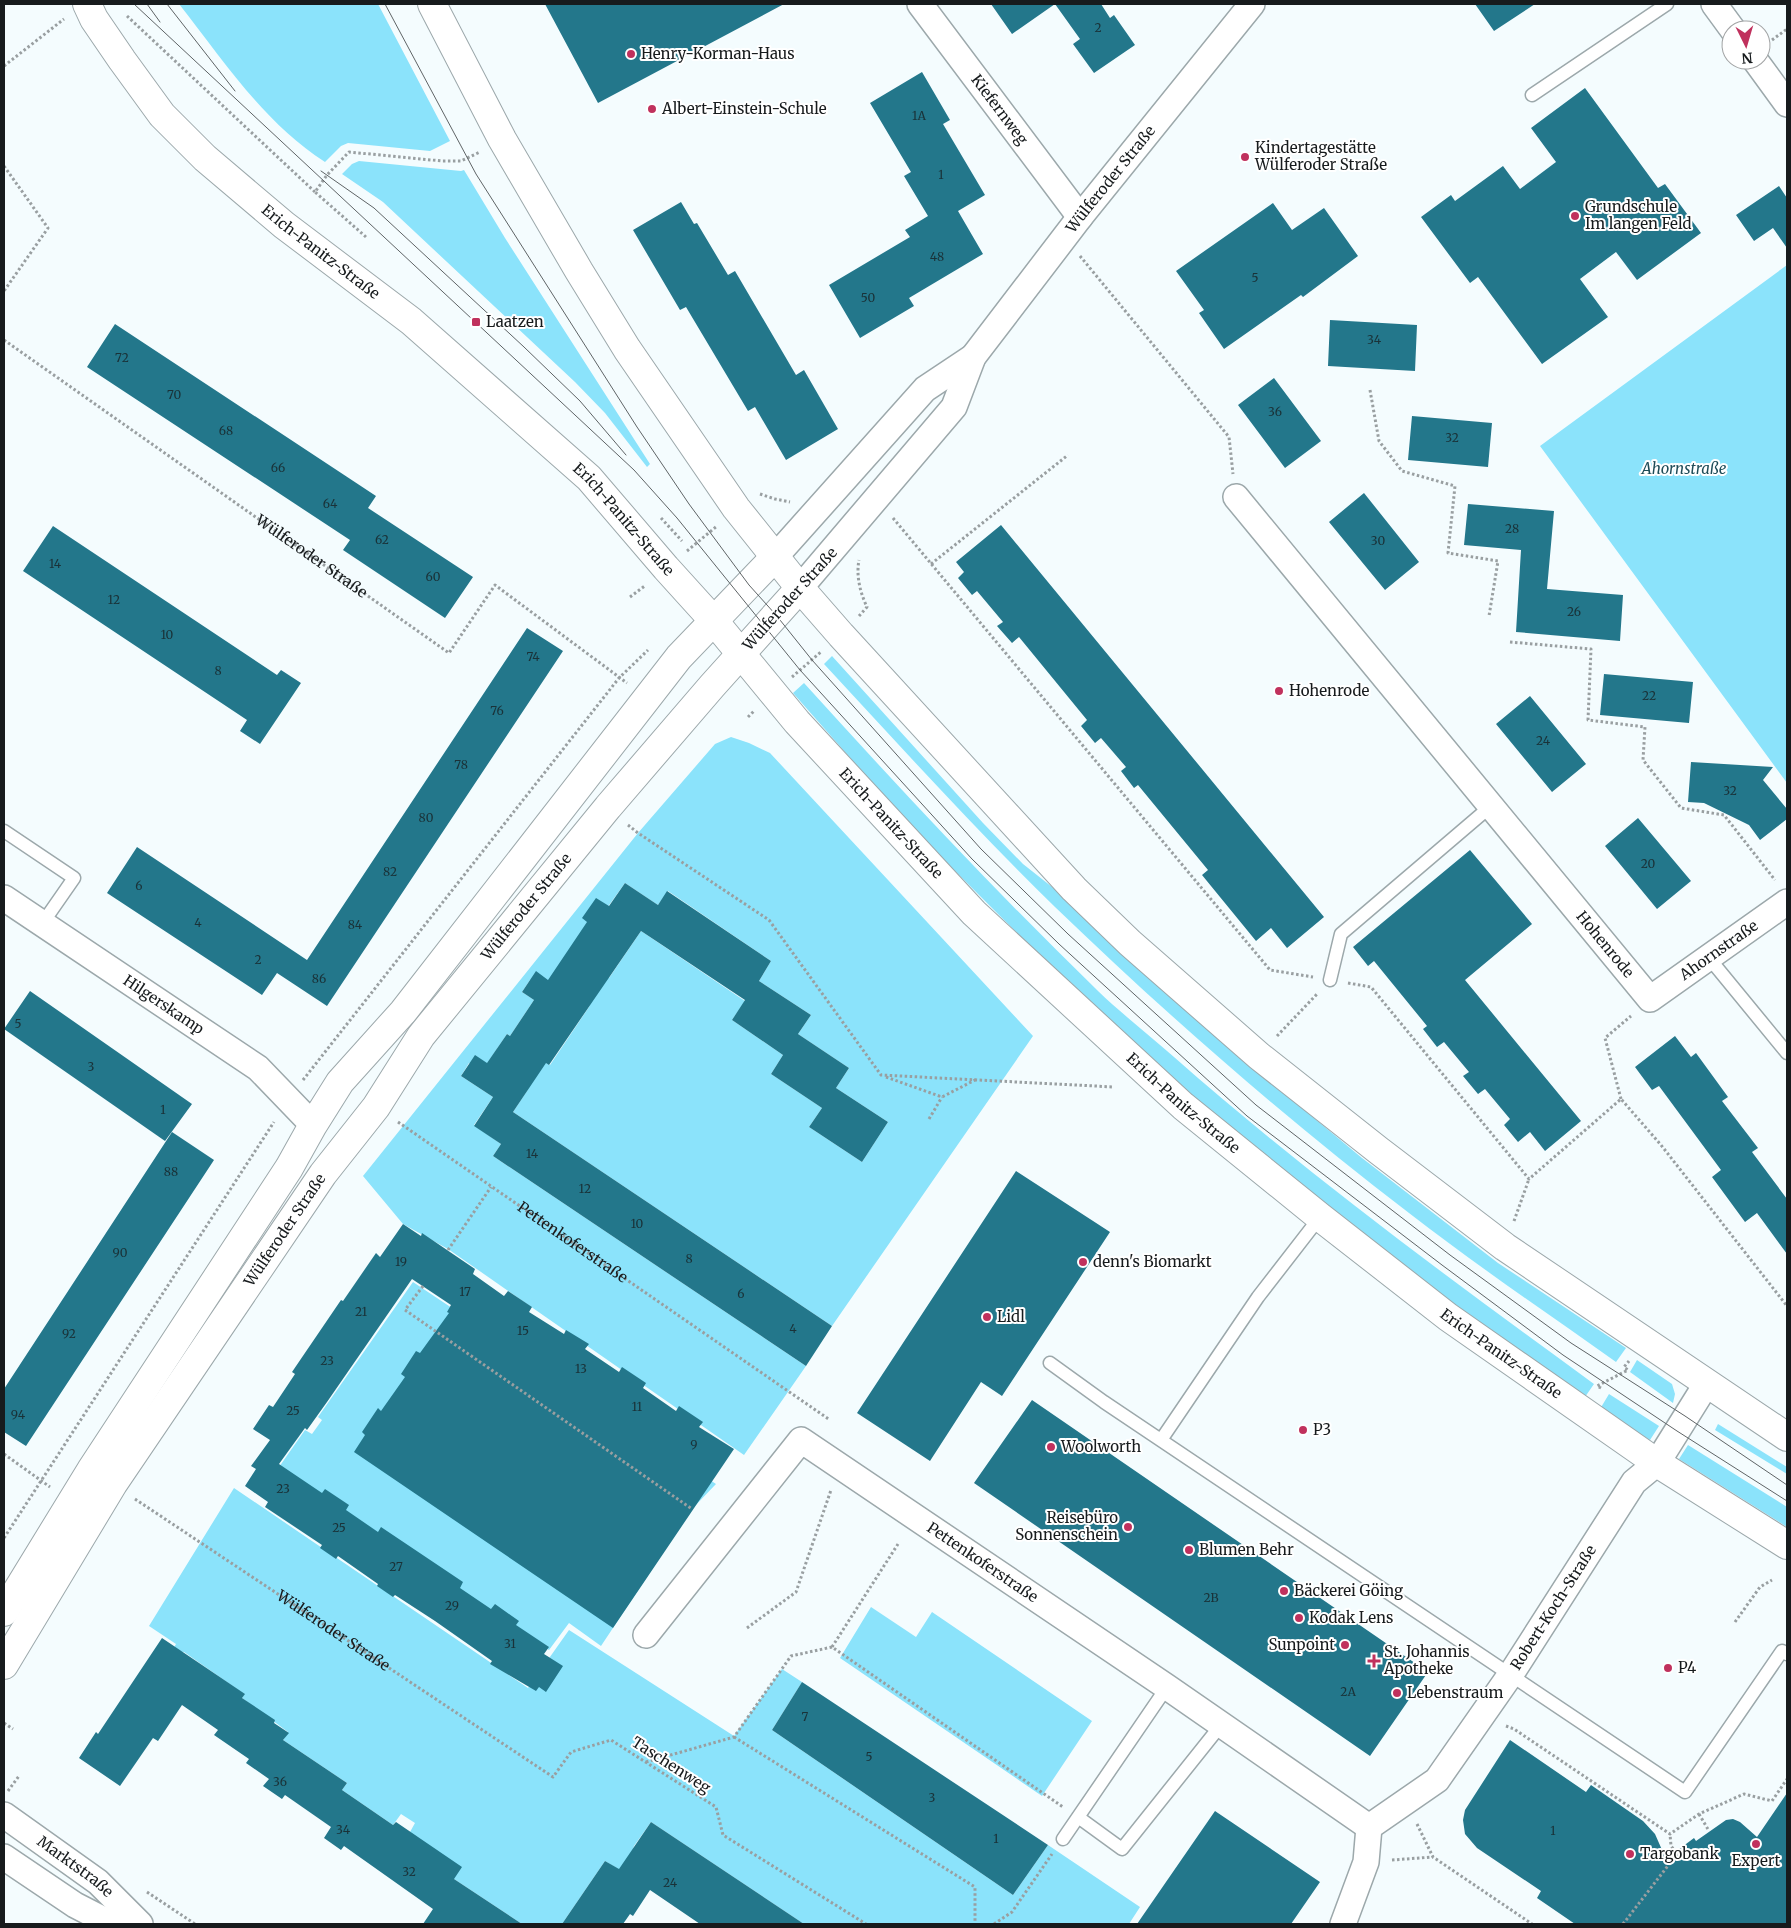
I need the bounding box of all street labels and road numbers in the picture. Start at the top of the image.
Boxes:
street label: Kiefernweg [967,70,1032,148]
street label: Wülferoder Straße [1061,121,1159,237]
street label: Erich-Panitz-Straße [258,200,384,303]
street label: Erich-Panitz-Straße [569,458,679,580]
street label: Wülferoder Straße [252,510,371,602]
street label: Wülferoder Straße [738,543,841,655]
street label: Erich-Panitz-Straße [835,764,947,882]
street label: Wülferoder Straße [476,849,575,964]
street label: Hohenrode [1572,907,1638,981]
street label: Ahornstraße [1675,916,1762,985]
street label: Hilgerskamp [120,971,208,1038]
street label: Erich-Panitz-Straße [1123,1049,1244,1157]
street label: Wülferoder Straße [239,1170,330,1291]
street label: Pettenkoferstraße [514,1197,632,1287]
street label: Erich-Panitz-Straße [1437,1304,1566,1403]
street label: Pettenkoferstraße [924,1518,1042,1606]
street label: Robert-Koch-Straße [1506,1541,1600,1673]
street label: Wülferoder Straße [272,1585,394,1675]
street label: Taschenweg [628,1732,714,1797]
street label: Marktstraße [34,1832,118,1901]

